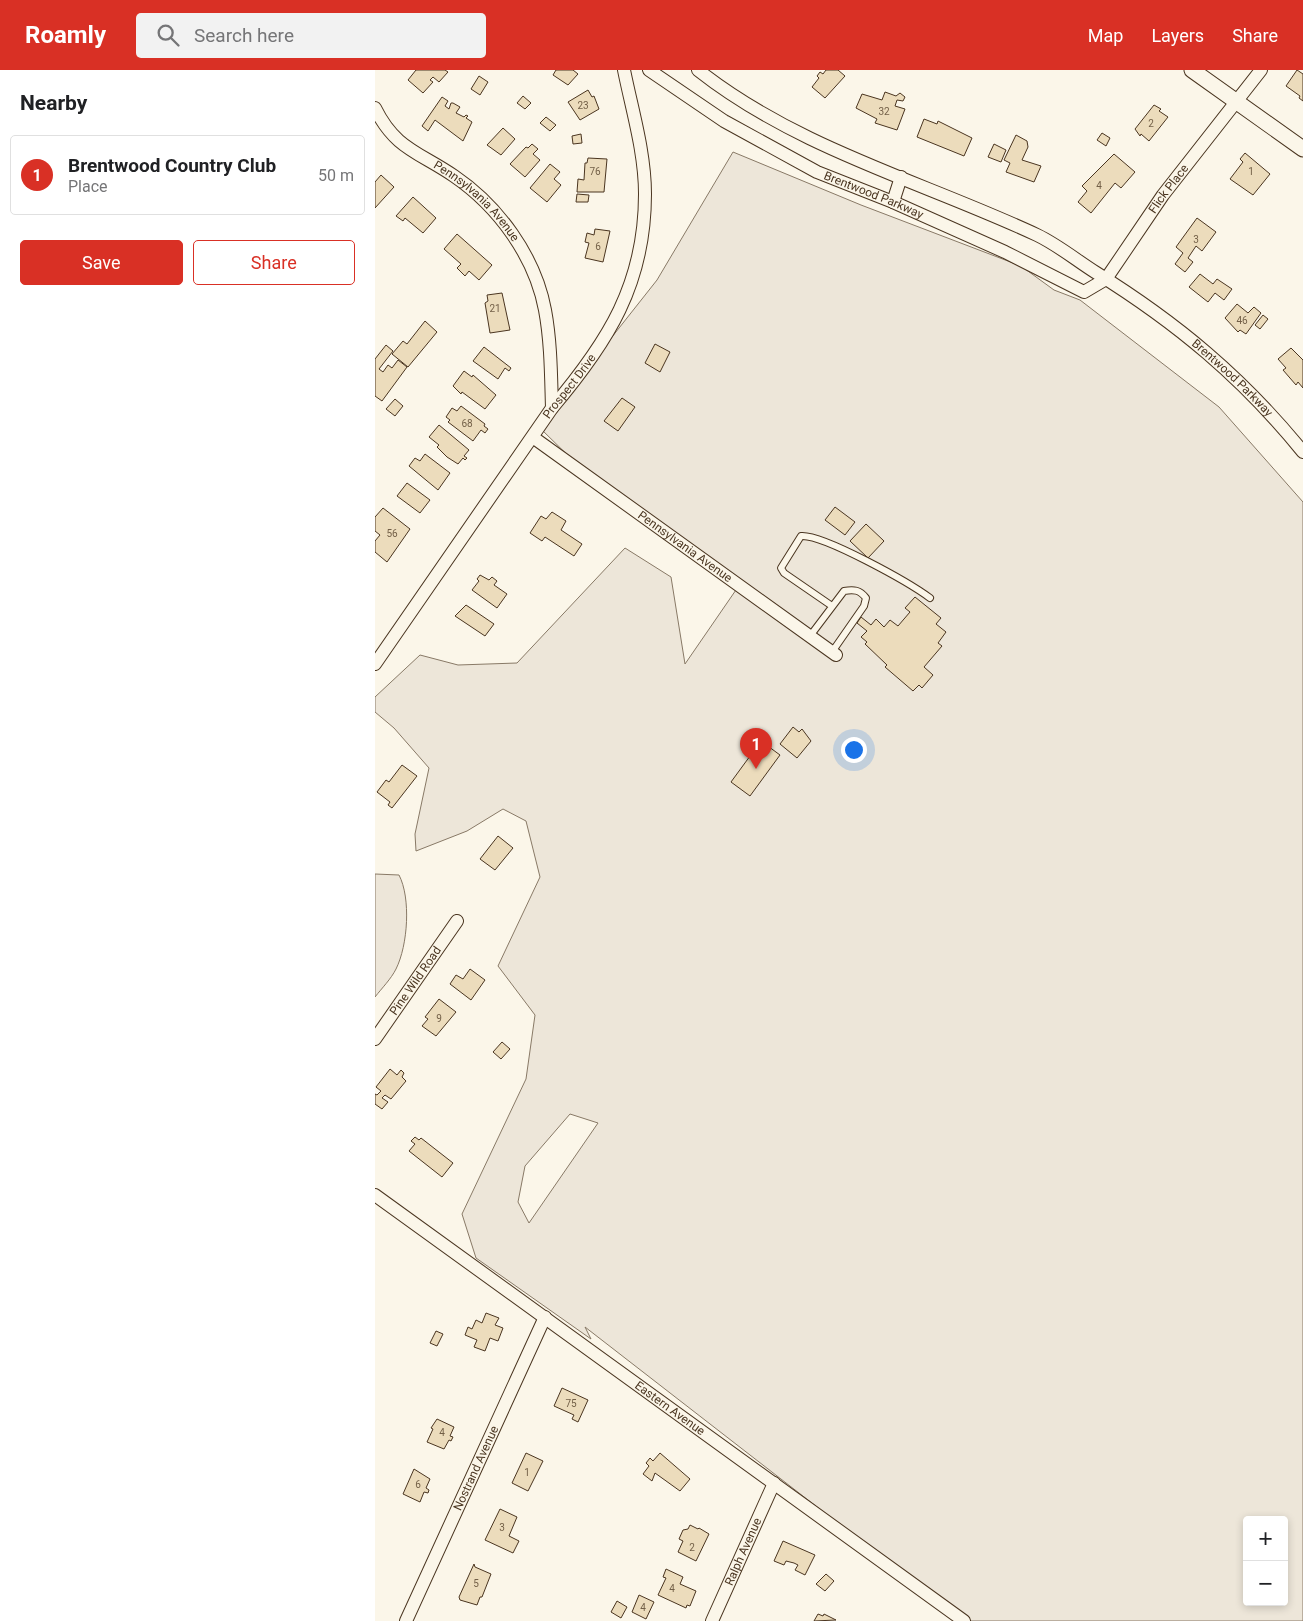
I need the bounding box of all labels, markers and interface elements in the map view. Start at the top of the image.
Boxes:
search box [136,13,486,58]
text: Roamly [25,21,106,49]
icon: search [154,21,182,49]
text: Search here [194,24,294,47]
text: Map [1088,25,1123,46]
text: Layers [1151,25,1204,46]
text: Share [1232,25,1278,46]
text: Nearby [20,91,87,115]
house number: 23 [577,100,589,111]
house number: 32 [878,106,890,117]
house number: 2 [1148,118,1154,129]
text: Brentwood Country Club [68,154,276,177]
street label: Pennsylvania Avenue [431,158,522,244]
street label: Flick Place [1146,162,1191,216]
text: 1 [32,166,42,185]
text: 50 m [318,166,354,185]
house number: 76 [589,166,601,177]
house number: 1 [1248,166,1254,177]
street label: Brentwood Parkway [822,168,926,222]
text: Place [68,177,108,196]
house number: 4 [1096,180,1102,191]
house number: 3 [1193,234,1199,245]
button: Save [20,240,183,285]
button: Share [193,240,355,285]
house number: 6 [595,241,601,252]
house number: 21 [489,303,501,314]
house number: 46 [1236,315,1248,326]
street label: Brentwood Parkway [1189,336,1276,420]
street label: Prospect Drive [540,351,599,421]
house number: 68 [461,418,473,429]
street label: Pennsylvania Avenue [635,508,735,585]
house number: 56 [386,528,398,539]
pin: 1 [740,728,772,769]
your location [841,737,867,763]
street label: Pine Wild Road [387,944,444,1018]
house number: 9 [436,1013,442,1024]
street label: Eastern Avenue [632,1378,708,1438]
house number: 75 [565,1398,577,1409]
street label: Nostrand Avenue [450,1424,501,1513]
house number: 4 [439,1427,445,1438]
house number: 1 [524,1467,530,1478]
house number: 6 [415,1479,421,1490]
street label: Ralph Avenue [722,1516,764,1588]
map controls [1243,1516,1288,1606]
button: + [1243,1516,1288,1561]
house number: 3 [499,1522,505,1533]
house number: 2 [689,1542,695,1553]
button: − [1243,1561,1288,1606]
house number: 5 [473,1578,479,1589]
house number: 4 [669,1583,675,1594]
house number: 4 [640,1602,646,1613]

